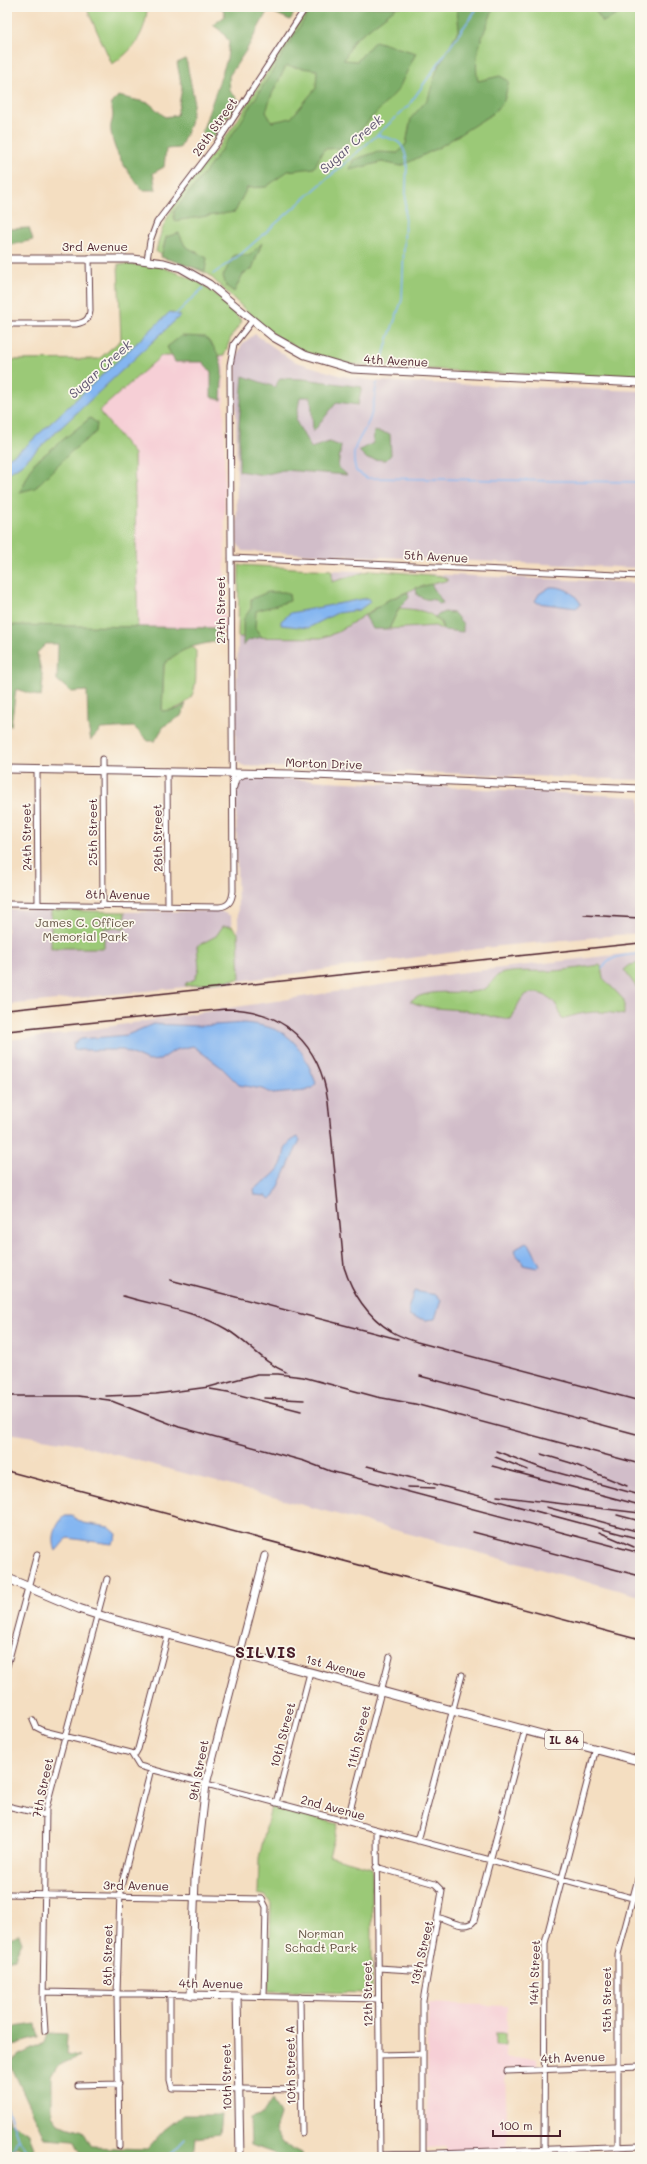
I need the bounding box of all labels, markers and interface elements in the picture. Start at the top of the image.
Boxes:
street label: 26th Street [188,94,240,159]
water label: Sugar Creek [315,110,387,177]
street label: 3rd Avenue [62,238,128,254]
water label: Sugar Creek [64,335,136,402]
street label: 4th Avenue [363,350,429,370]
street label: 5th Avenue [403,546,469,566]
street label: 27th Street [212,576,228,644]
street label: Morton Drive [285,754,363,772]
street label: 25th Street [84,798,100,866]
street label: 24th Street [17,803,35,871]
street label: 26th Street [148,804,166,872]
street label: 8th Avenue [86,885,150,903]
park label: James C. Officer Memorial Park [35,914,135,944]
district label: SILVIS [235,1641,297,1662]
street label: 1st Avenue [304,1650,368,1682]
street label: 10th Street [266,1700,298,1769]
street label: 11th Street [342,1703,374,1770]
road number: IL 84 [545,1731,583,1749]
street label: 9th Street [184,1738,212,1801]
street label: 7th Street [28,1756,56,1819]
street label: 2nd Avenue [299,1791,367,1823]
street label: 3rd Avenue [103,1876,169,1894]
street label: 13th Street [406,1919,436,1987]
street label: 8th Street [98,1924,116,1986]
park label: Norman Schadt Park [285,1925,357,1955]
street label: 14th Street [525,1939,543,2006]
street label: 12th Street [358,1961,376,2027]
street label: 15th Street [598,1967,614,2033]
street label: 4th Avenue [179,1974,243,1992]
street label: 10th Street A [281,2025,299,2105]
street label: 10th Street [217,2043,235,2111]
street label: 4th Avenue [540,2048,605,2066]
scale bar [493,2112,560,2138]
text: 100 m [499,2117,533,2133]

